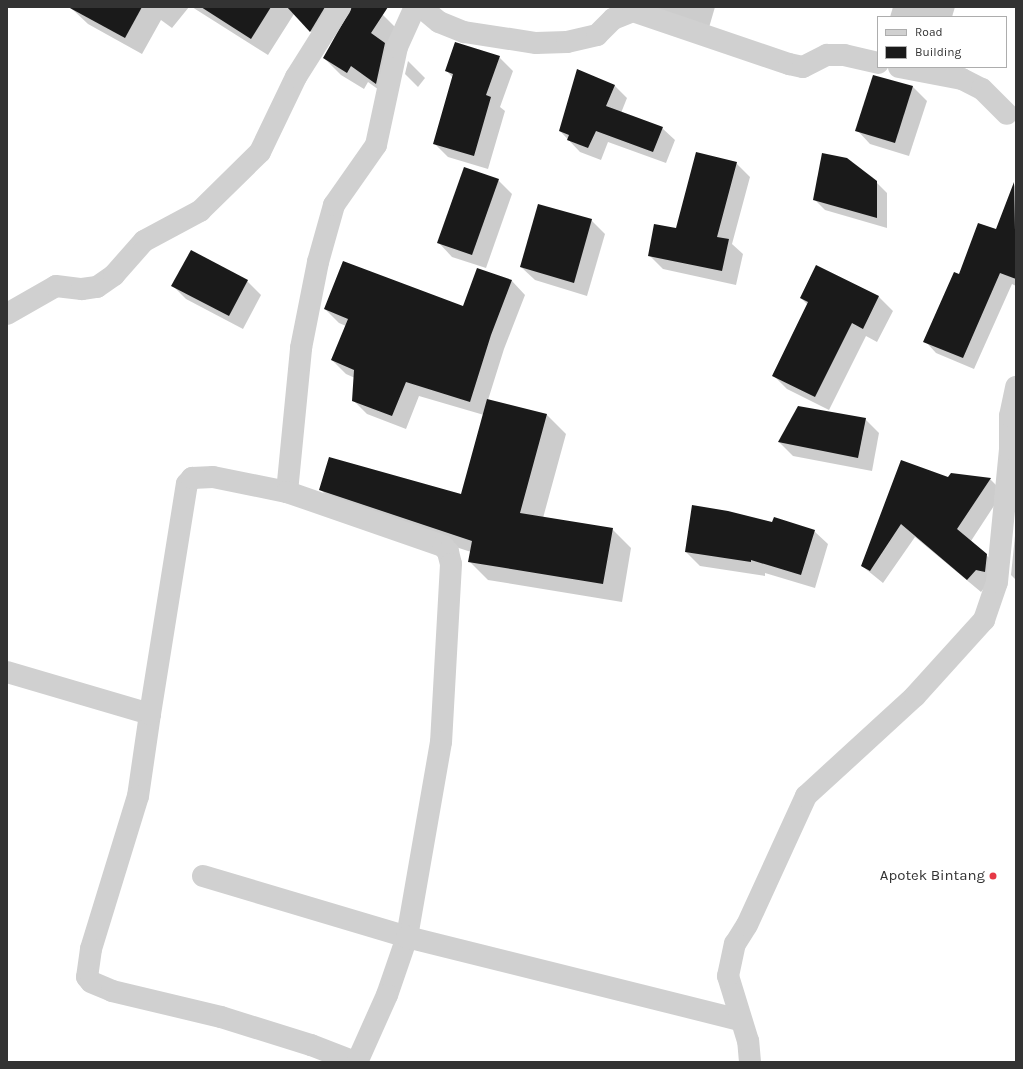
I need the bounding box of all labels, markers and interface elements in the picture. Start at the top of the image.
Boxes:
legend [877,16,1007,68]
text: Road [915,25,943,39]
text: Building [915,45,961,59]
place label: Apotek Bintang [880,867,985,885]
marker: Apotek Bintang [988,871,998,881]

